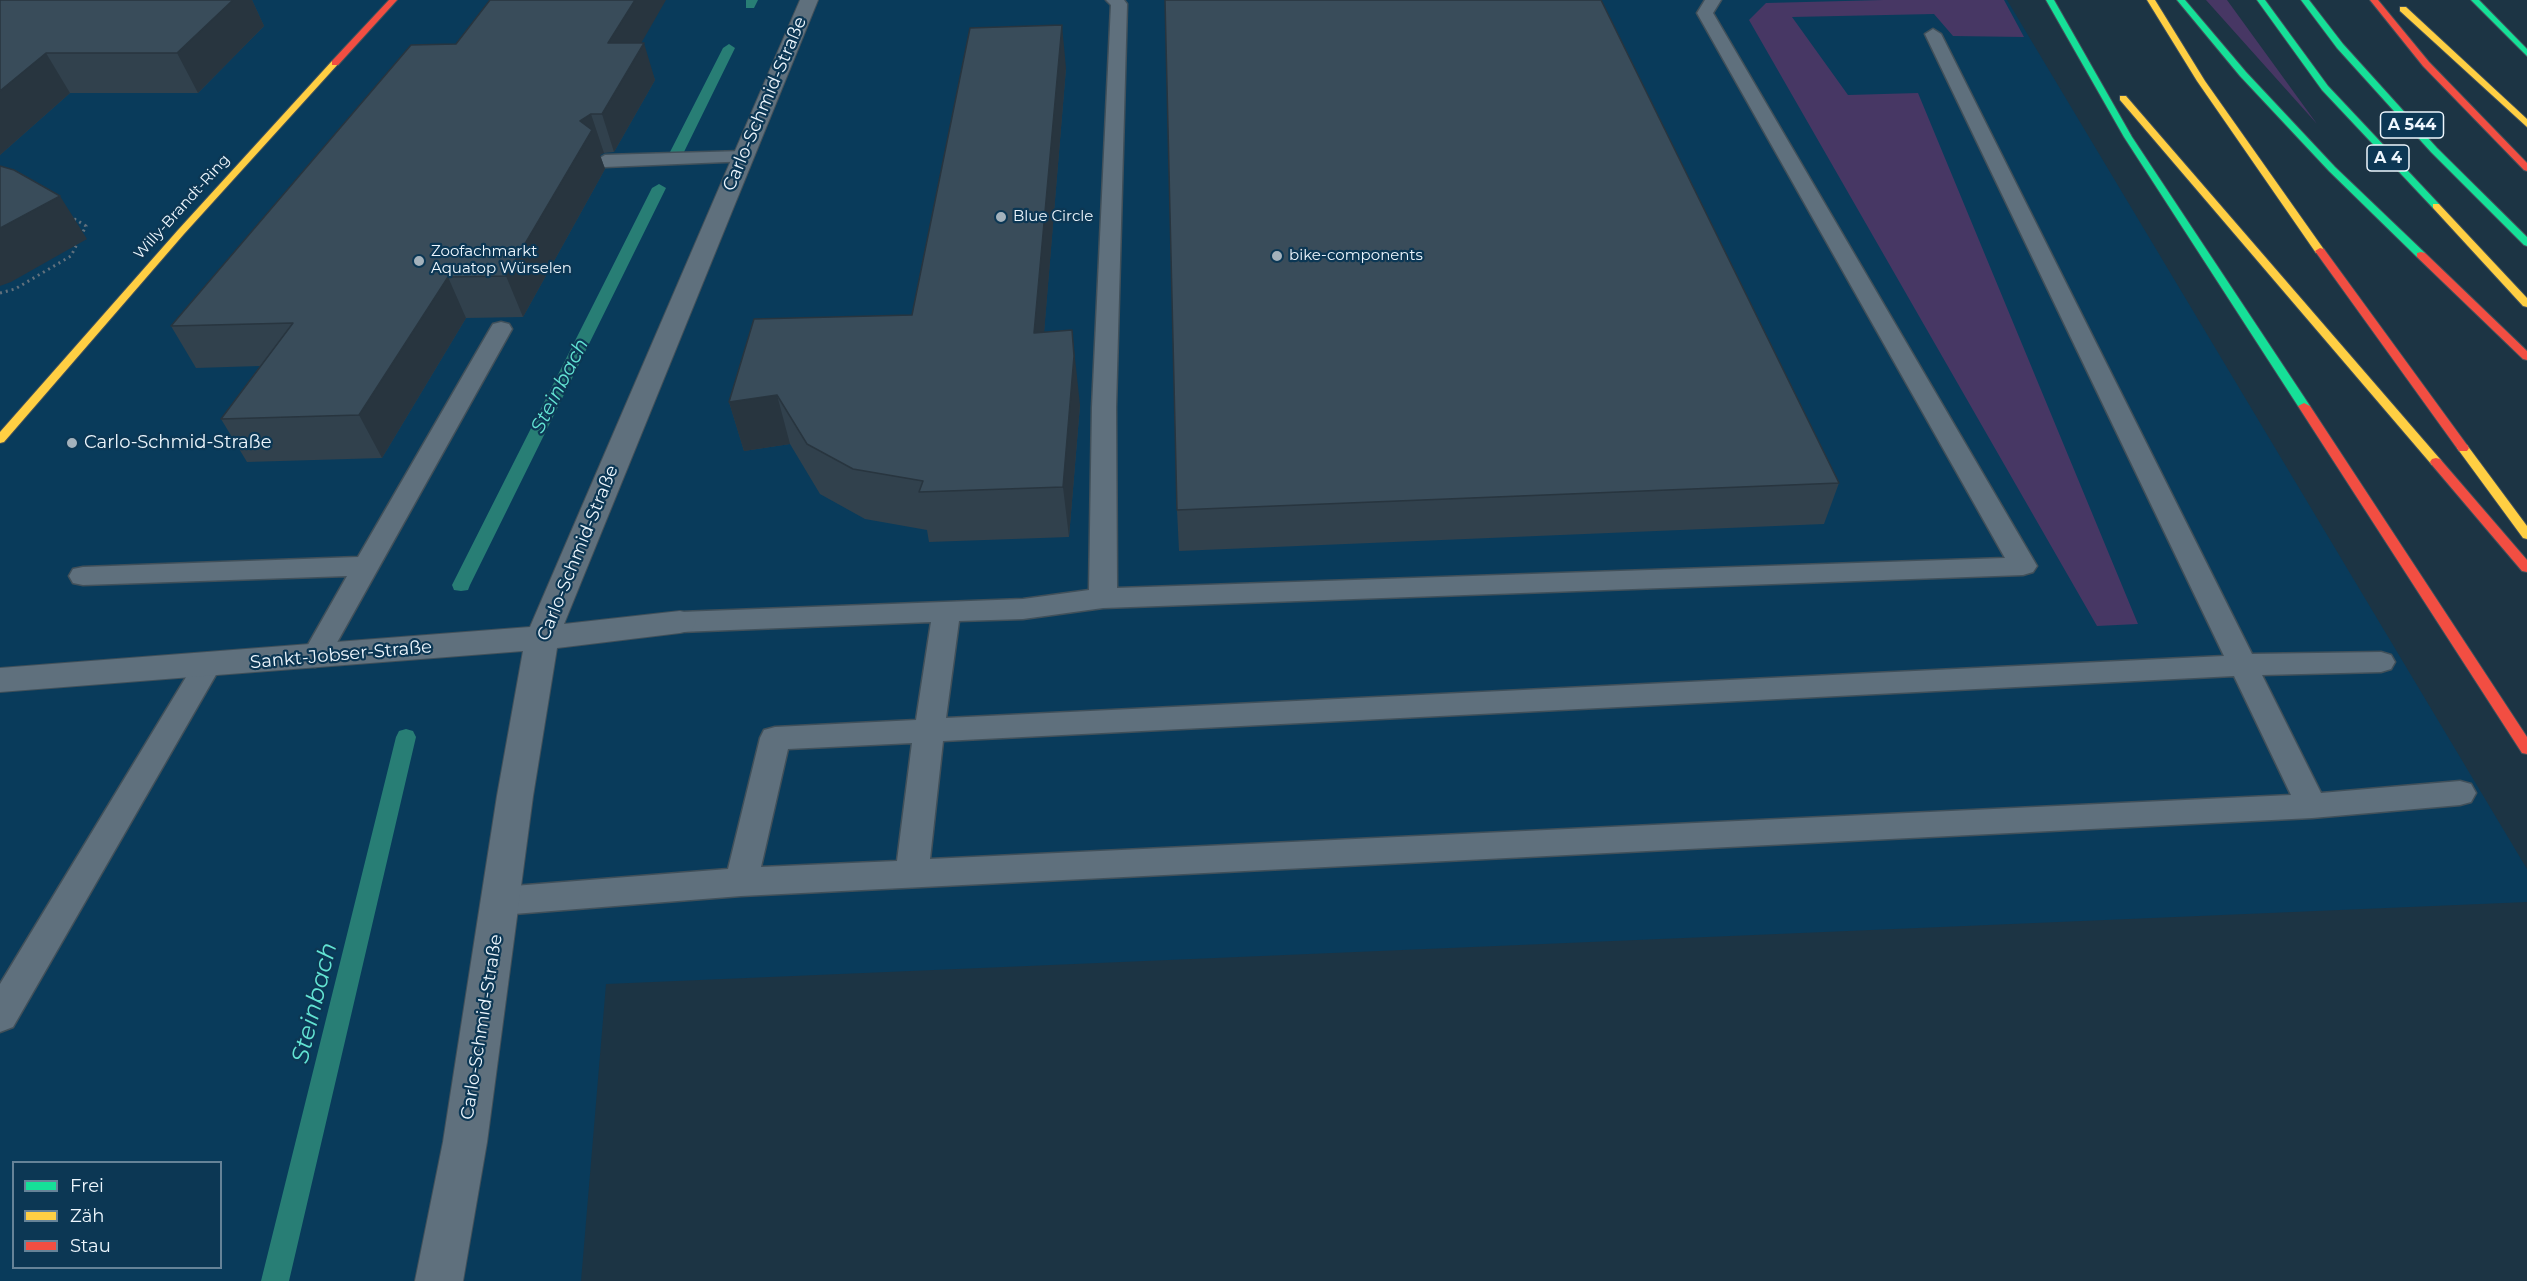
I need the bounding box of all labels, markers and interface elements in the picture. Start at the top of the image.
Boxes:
street label: Carlo-Schmid-Straße [718,13,812,195]
road number: A 544 [2380,112,2444,138]
road number: A 4 [2367,145,2409,171]
street label: Willy-Brandt-Ring [130,151,234,263]
place label: Blue Circle [1013,208,1093,226]
marker: Blue Circle [994,210,1008,224]
place label: Zoofachmarkt Aquatop Würselen [431,243,572,278]
place label: bike-components [1289,247,1423,265]
marker: bike-components [1270,249,1284,263]
marker: Zoofachmarkt Aquatop Würselen [412,254,426,268]
water label: Steinbach [526,335,594,437]
place label: Carlo-Schmid-Straße [84,432,271,454]
marker: Carlo-Schmid-Straße [65,436,79,450]
street label: Carlo-Schmid-Straße [533,462,623,644]
street label: Sankt-Jobser-Straße [249,636,433,674]
street label: Carlo-Schmid-Straße [457,933,507,1121]
water label: Steinbach [286,940,344,1066]
legend [12,1161,222,1269]
text: Frei [70,1175,104,1197]
text: Zäh [70,1205,105,1227]
text: Stau [70,1235,111,1257]

